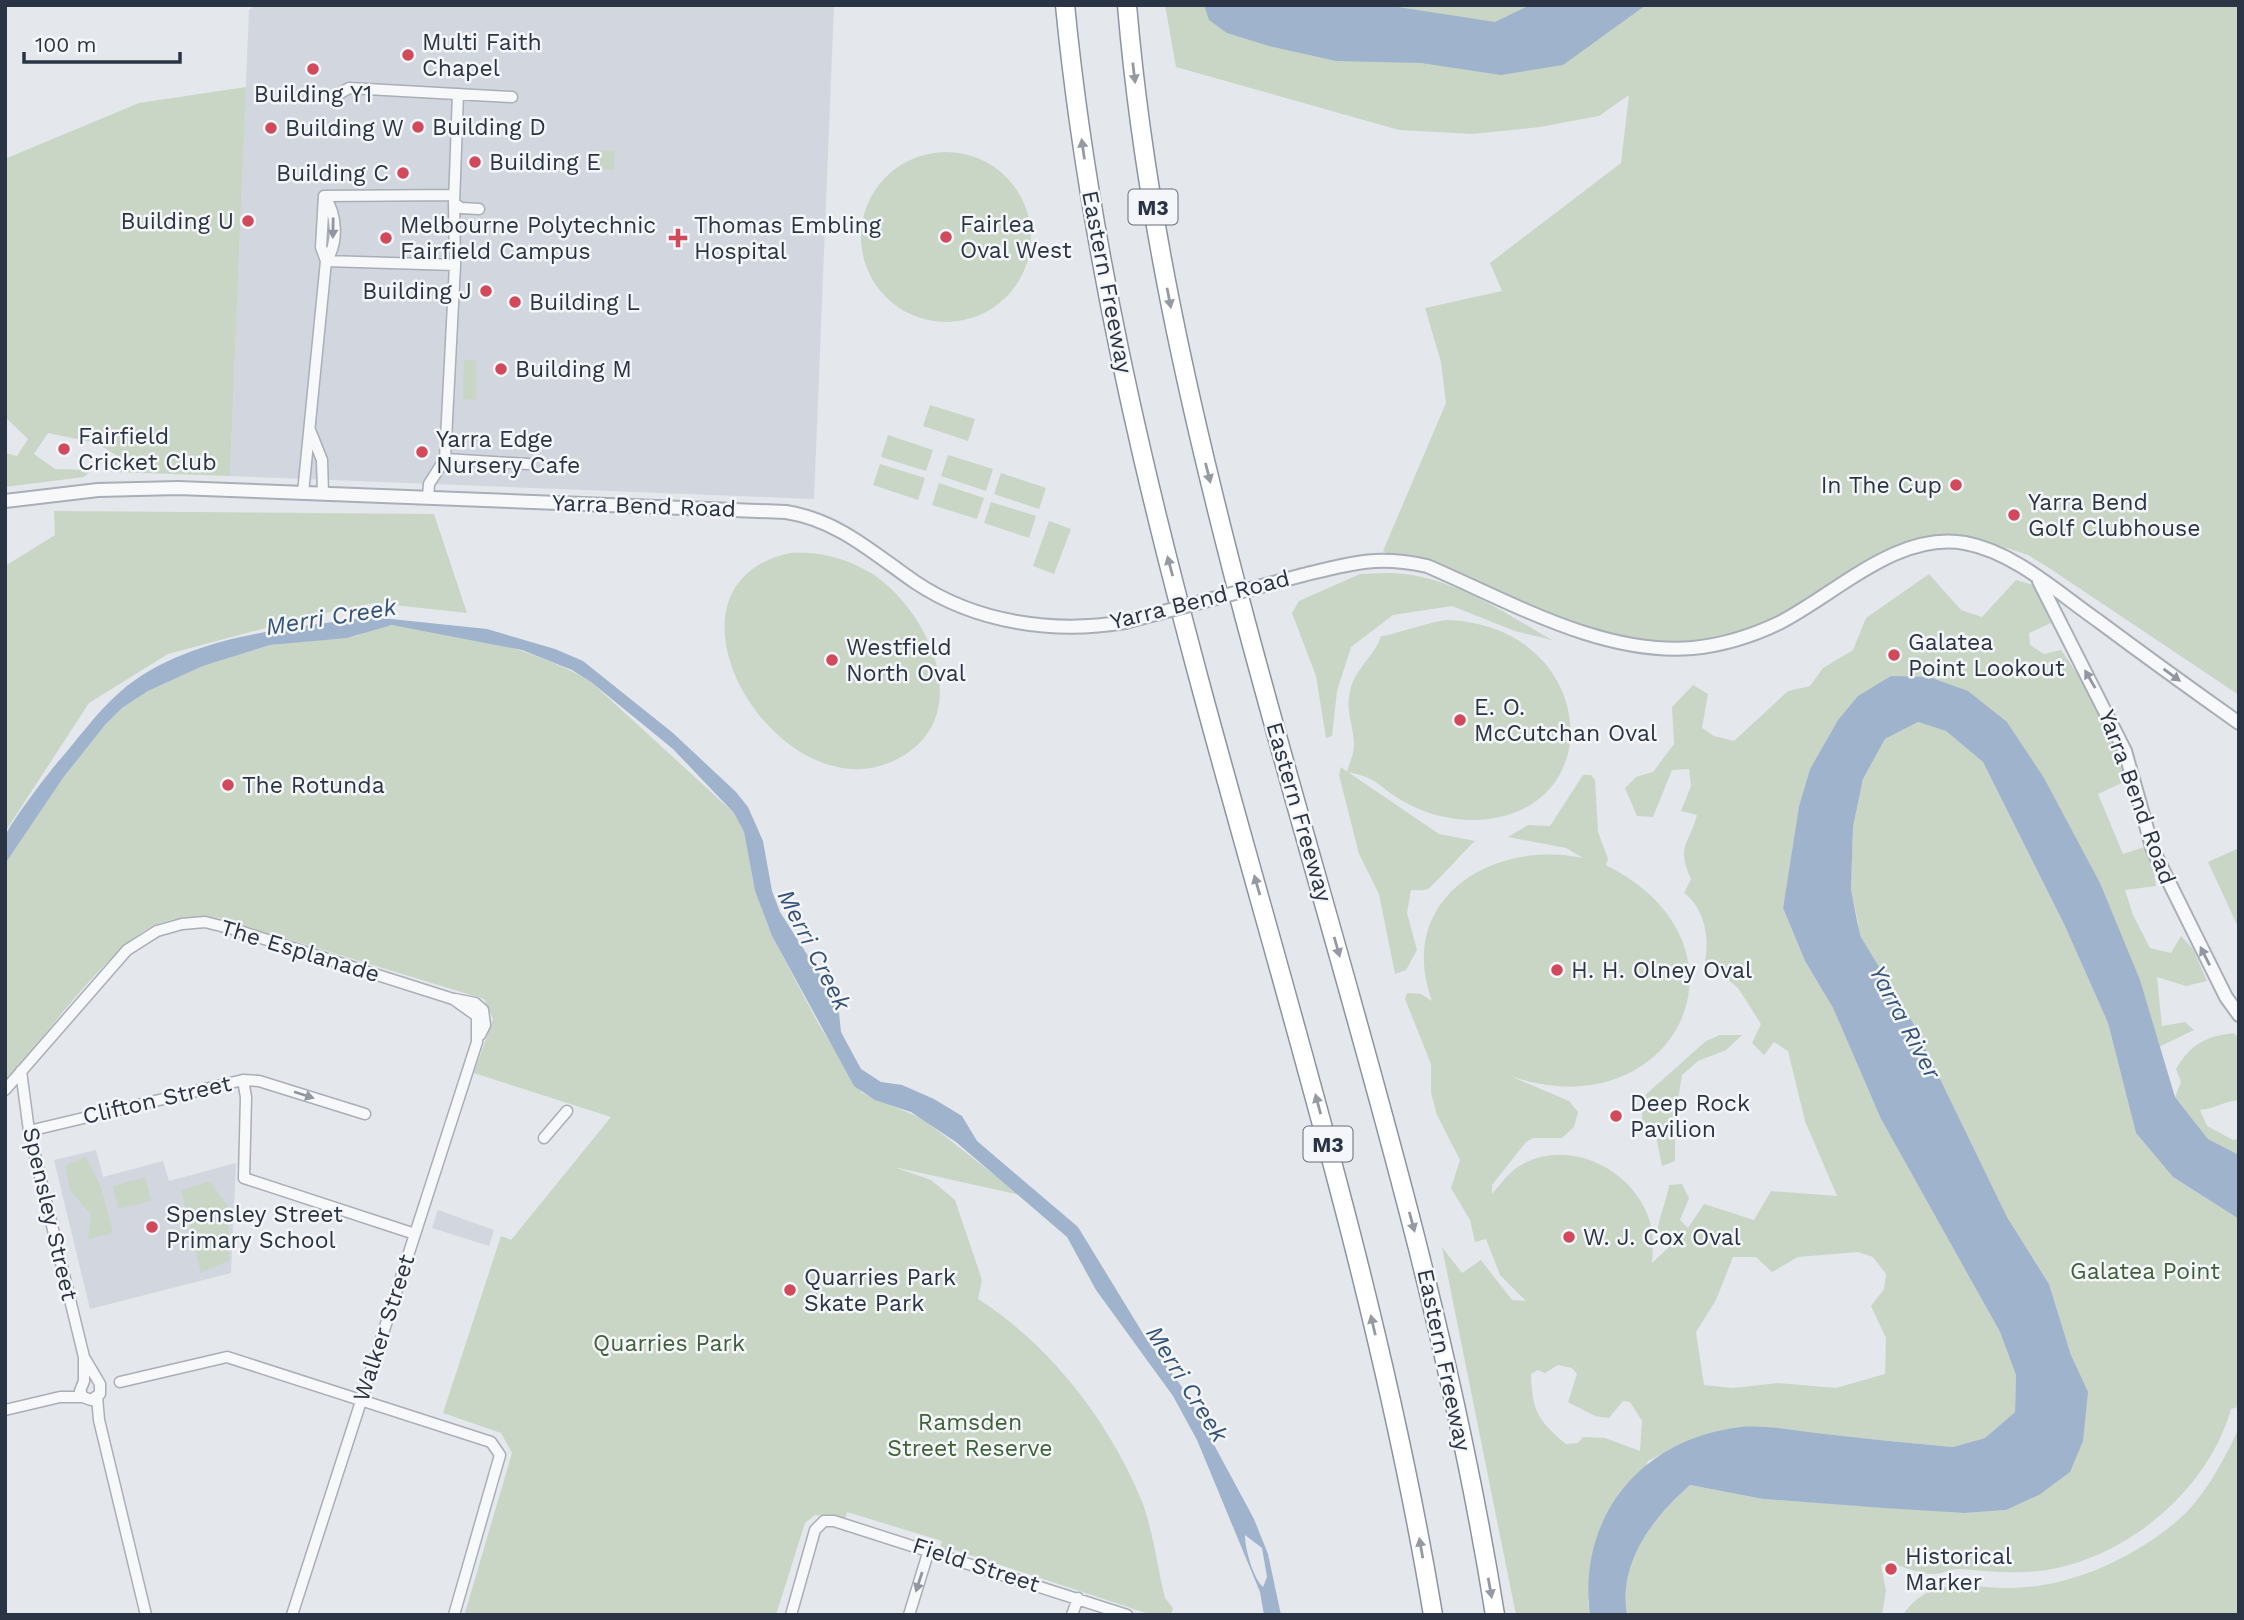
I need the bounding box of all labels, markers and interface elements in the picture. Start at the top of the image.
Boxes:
scale bar [24,21,180,65]
place label: Multi Faith Chapel [422,29,542,82]
text: 100 m [35,32,97,57]
marker: Multi Faith Chapel [400,47,416,63]
marker: Building Y1 [305,61,321,77]
one-way arrow [1128,62,1139,84]
place label: Building Y1 [254,81,372,108]
place label: Building D [432,114,546,141]
place label: Building W [285,115,404,142]
marker: Building D [410,119,426,135]
marker: Building W [263,120,279,136]
one-way arrow [1077,138,1088,160]
place label: Building E [489,149,601,176]
marker: Building E [467,154,483,170]
place label: Building C [276,160,389,187]
marker: Building C [395,165,411,181]
street label: Eastern Freeway [1076,188,1138,376]
road number: M3 [1128,190,1178,224]
place label: Building U [120,208,234,235]
place label: Fairlea Oval West [960,211,1072,264]
place label: Melbourne Polytechnic Fairfield Campus [400,212,656,265]
place label: Thomas Embling Hospital [694,212,882,265]
marker: Building U [240,213,256,229]
one-way arrow [328,217,339,239]
marker: Thomas Embling Hospital [668,228,688,248]
marker: Fairlea Oval West [938,229,954,245]
marker: Melbourne Polytechnic Fairfield Campus [378,230,394,246]
place label: Building J [362,278,472,305]
marker: Building J [478,283,494,299]
one-way arrow [1164,287,1175,309]
place label: Building L [529,289,640,316]
marker: Building L [507,294,523,310]
place label: Building M [515,356,632,383]
marker: Building M [493,361,509,377]
place label: Fairfield Cricket Club [78,423,217,476]
place label: Yarra Edge Nursery Cafe [436,426,580,479]
marker: Fairfield Cricket Club [56,441,72,457]
marker: Yarra Edge Nursery Cafe [414,444,430,460]
one-way arrow [1203,463,1214,485]
place label: In The Cup [1821,472,1942,499]
marker: In The Cup [1948,477,1964,493]
street label: Yarra Bend Road [552,489,736,523]
place label: Yarra Bend Golf Clubhouse [2028,489,2201,542]
marker: Yarra Bend Golf Clubhouse [2006,507,2022,523]
one-way arrow [1164,555,1174,576]
street label: Yarra Bend Road [1108,565,1292,635]
water label: Merri Creek [264,593,399,641]
place label: Galatea Point Lookout [1908,629,2065,682]
place label: Westfield North Oval [846,634,966,687]
marker: Galatea Point Lookout [1886,647,1902,663]
marker: Westfield North Oval [824,652,840,668]
one-way arrow [2163,667,2181,681]
one-way arrow [2084,670,2096,689]
place label: E. O. McCutchan Oval [1474,694,1657,747]
street label: Yarra Bend Road [2093,706,2181,888]
marker: E. O. McCutchan Oval [1452,712,1468,728]
street label: Eastern Freeway [1260,719,1338,905]
place label: The Rotunda [242,772,385,799]
marker: The Rotunda [220,777,236,793]
one-way arrow [1251,875,1261,896]
water label: Merri Creek [772,885,857,1016]
street label: The Esplanade [217,914,383,988]
one-way arrow [1332,937,1342,958]
one-way arrow [2199,946,2210,966]
place label: H. H. Olney Oval [1571,957,1752,984]
water label: Yarra River [1863,960,1947,1085]
marker: H. H. Olney Oval [1549,962,1565,978]
street label: Clifton Street [80,1070,234,1130]
place label: Deep Rock Pavilion [1630,1090,1750,1143]
one-way arrow [294,1091,315,1101]
one-way arrow [1312,1093,1323,1115]
marker: Deep Rock Pavilion [1608,1108,1624,1124]
street label: Spensley Street [17,1125,83,1304]
road number: M3 [1304,1126,1352,1162]
place label: Spensley Street Primary School [166,1201,343,1254]
one-way arrow [1407,1211,1418,1233]
marker: Spensley Street Primary School [144,1219,160,1235]
place label: W. J. Cox Oval [1583,1224,1741,1251]
marker: W. J. Cox Oval [1561,1229,1577,1245]
street label: Walker Street [348,1251,421,1405]
park label: Galatea Point [2070,1258,2220,1285]
place label: Quarries Park Skate Park [804,1264,956,1317]
street label: Eastern Freeway [1411,1266,1477,1454]
marker: Quarries Park Skate Park [782,1282,798,1298]
one-way arrow [1367,1314,1378,1336]
water label: Merri Creek [1140,1321,1234,1448]
park label: Quarries Park [593,1330,745,1357]
park label: Ramsden Street Reserve [887,1409,1053,1462]
street label: Field Street [909,1532,1043,1598]
one-way arrow [1415,1537,1426,1559]
place label: Historical Marker [1905,1543,2012,1596]
marker: Historical Marker [1883,1561,1899,1577]
one-way arrow [913,1572,924,1593]
one-way arrow [1485,1577,1496,1599]

